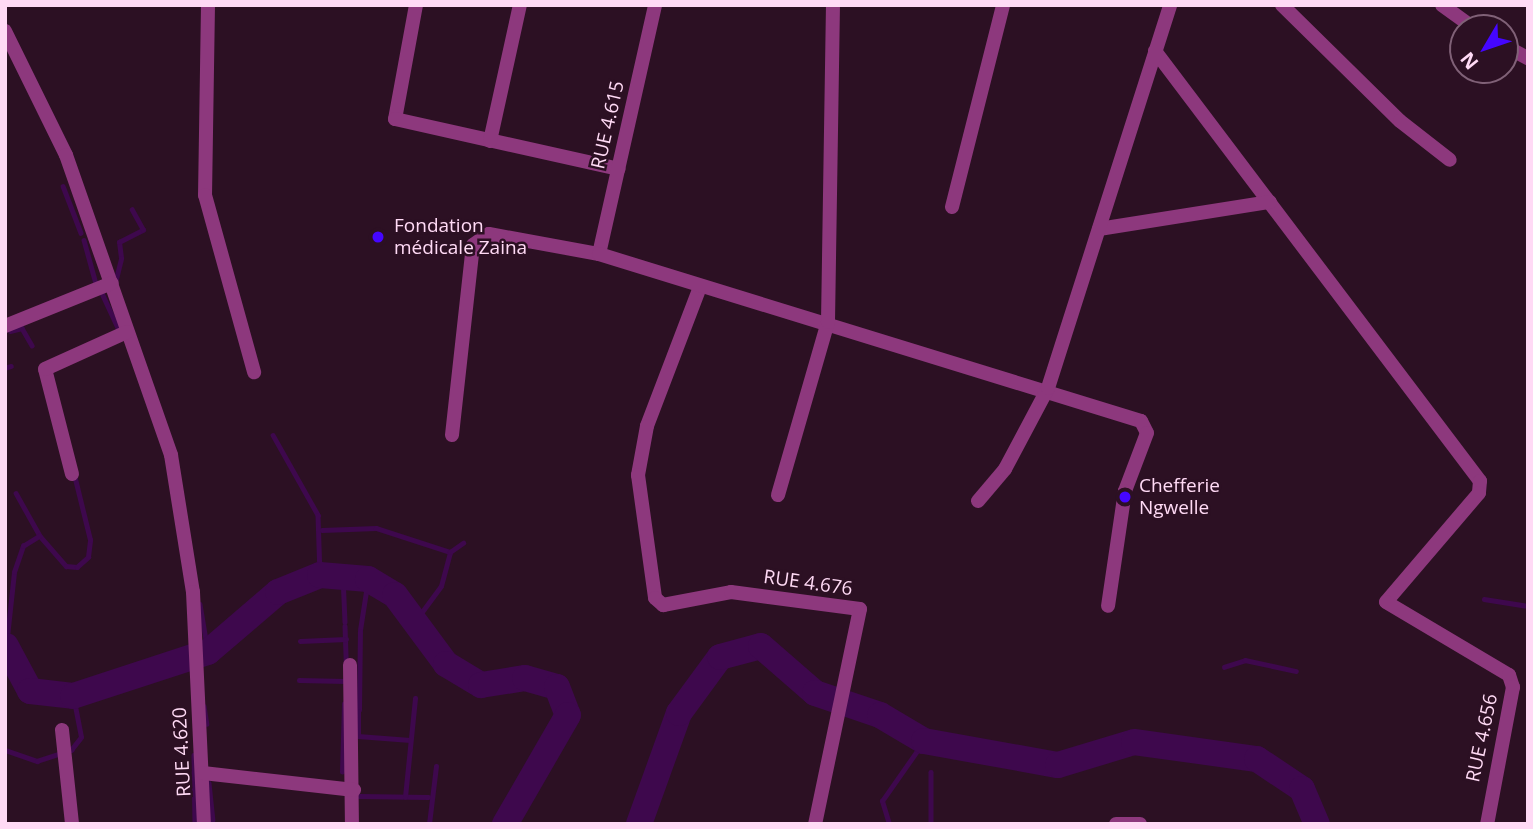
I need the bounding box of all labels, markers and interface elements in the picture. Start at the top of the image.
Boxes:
north arrow [1449,14,1519,84]
text: N [1454,47,1484,75]
street label: RUE 4.615 [587,79,629,171]
place label: Fondation médicale Zaina [394,215,527,259]
marker: Fondation médicale Zaina [368,227,388,247]
place label: Chefferie Ngwelle [1139,475,1220,519]
marker: Chefferie Ngwelle [1117,489,1133,505]
street label: RUE 4.676 [762,565,854,601]
street label: RUE 4.656 [1462,692,1502,784]
street label: RUE 4.620 [168,707,196,797]

